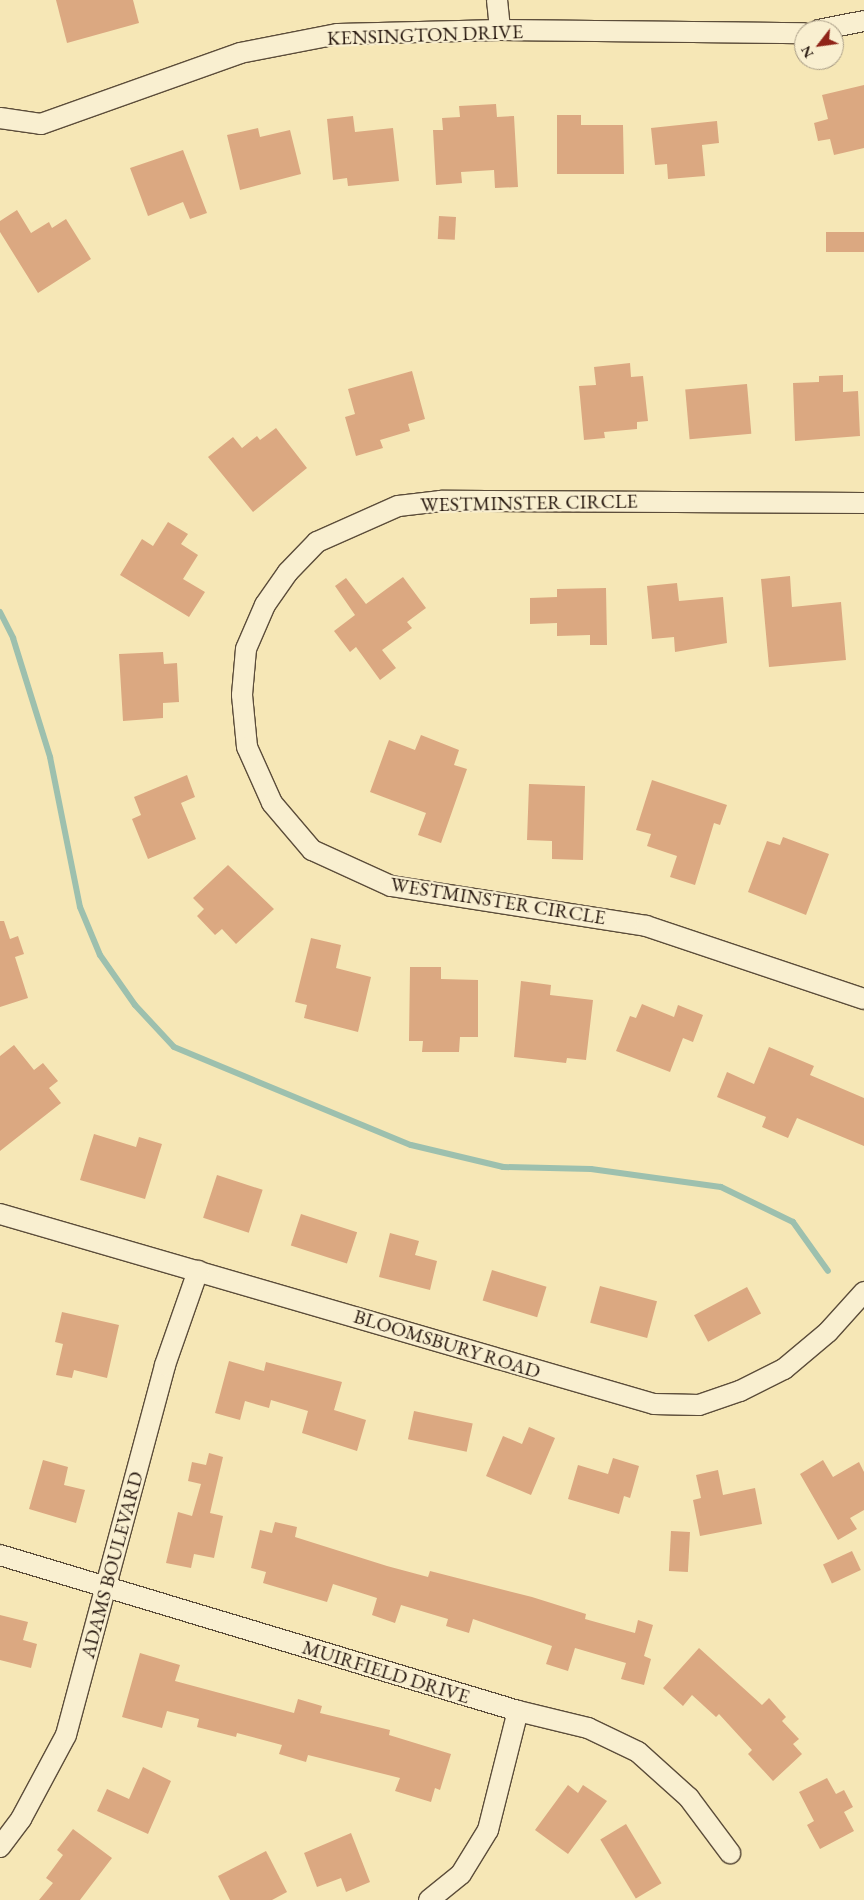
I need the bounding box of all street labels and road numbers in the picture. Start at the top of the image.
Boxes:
street label: KENSINGTON DRIVE [327,20,523,50]
street label: WESTMINSTER CIRCLE [420,489,638,517]
street label: WESTMINSTER CIRCLE [389,872,607,930]
street label: BLOOMSBURY ROAD [351,1304,543,1384]
street label: ADAMS BOULEVARD [76,1469,148,1661]
street label: MUIRFIELD DRIVE [299,1635,473,1709]

